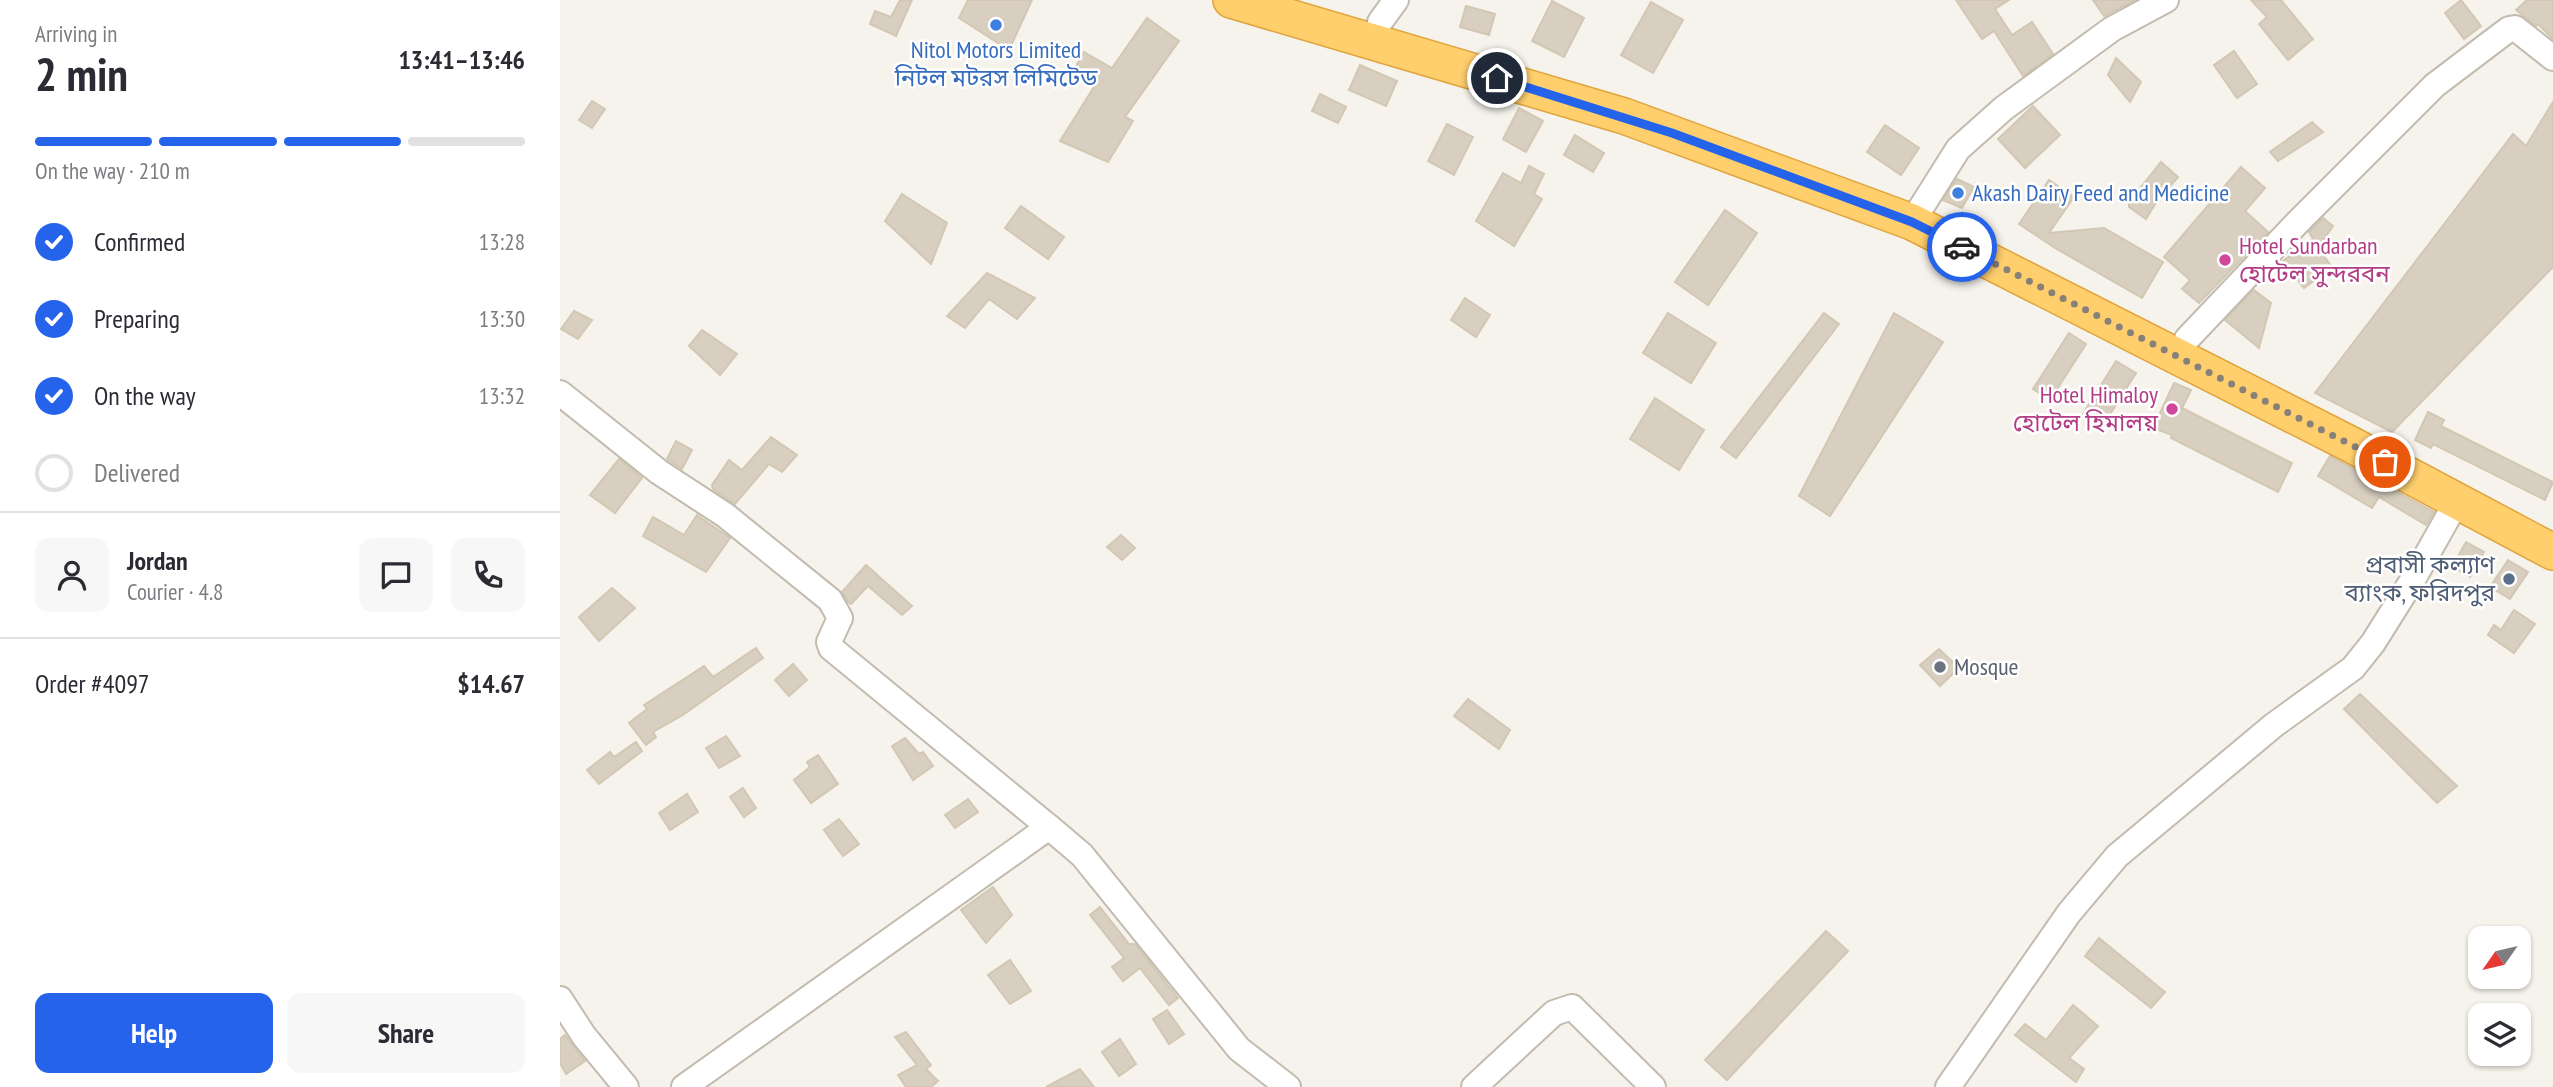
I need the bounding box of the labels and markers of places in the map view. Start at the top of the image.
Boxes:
marker: Nitol Motors Limited নিটল মটরস লিমিটেড [988,17,1004,33]
place label: Nitol Motors Limited নিটল মটরস লিমিটেড [894,34,1098,93]
pin [1467,48,1527,108]
place label: Akash Dairy Feed and Medicine [1972,177,2229,208]
marker: Akash Dairy Feed and Medicine [1950,185,1966,201]
place label: Hotel Sundarban হোটেল সুন্দরবন [2239,230,2390,289]
marker: Hotel Sundarban হোটেল সুন্দরবন [2217,252,2233,268]
place label: Hotel Himaloy হোটেল হিমালয় [2013,379,2159,438]
marker: Hotel Himaloy হোটেল হিমালয় [2164,401,2180,417]
pin [2355,432,2415,492]
place label: প্রবাসী কল্যাণ ব্যাংক, ফরিদপুর [2344,549,2496,608]
marker: প্রবাসী কল্যাণ ব্যাংক, ফরিদপুর [2501,571,2517,587]
place label: Mosque [1954,651,2018,682]
marker: Mosque [1932,659,1948,675]

